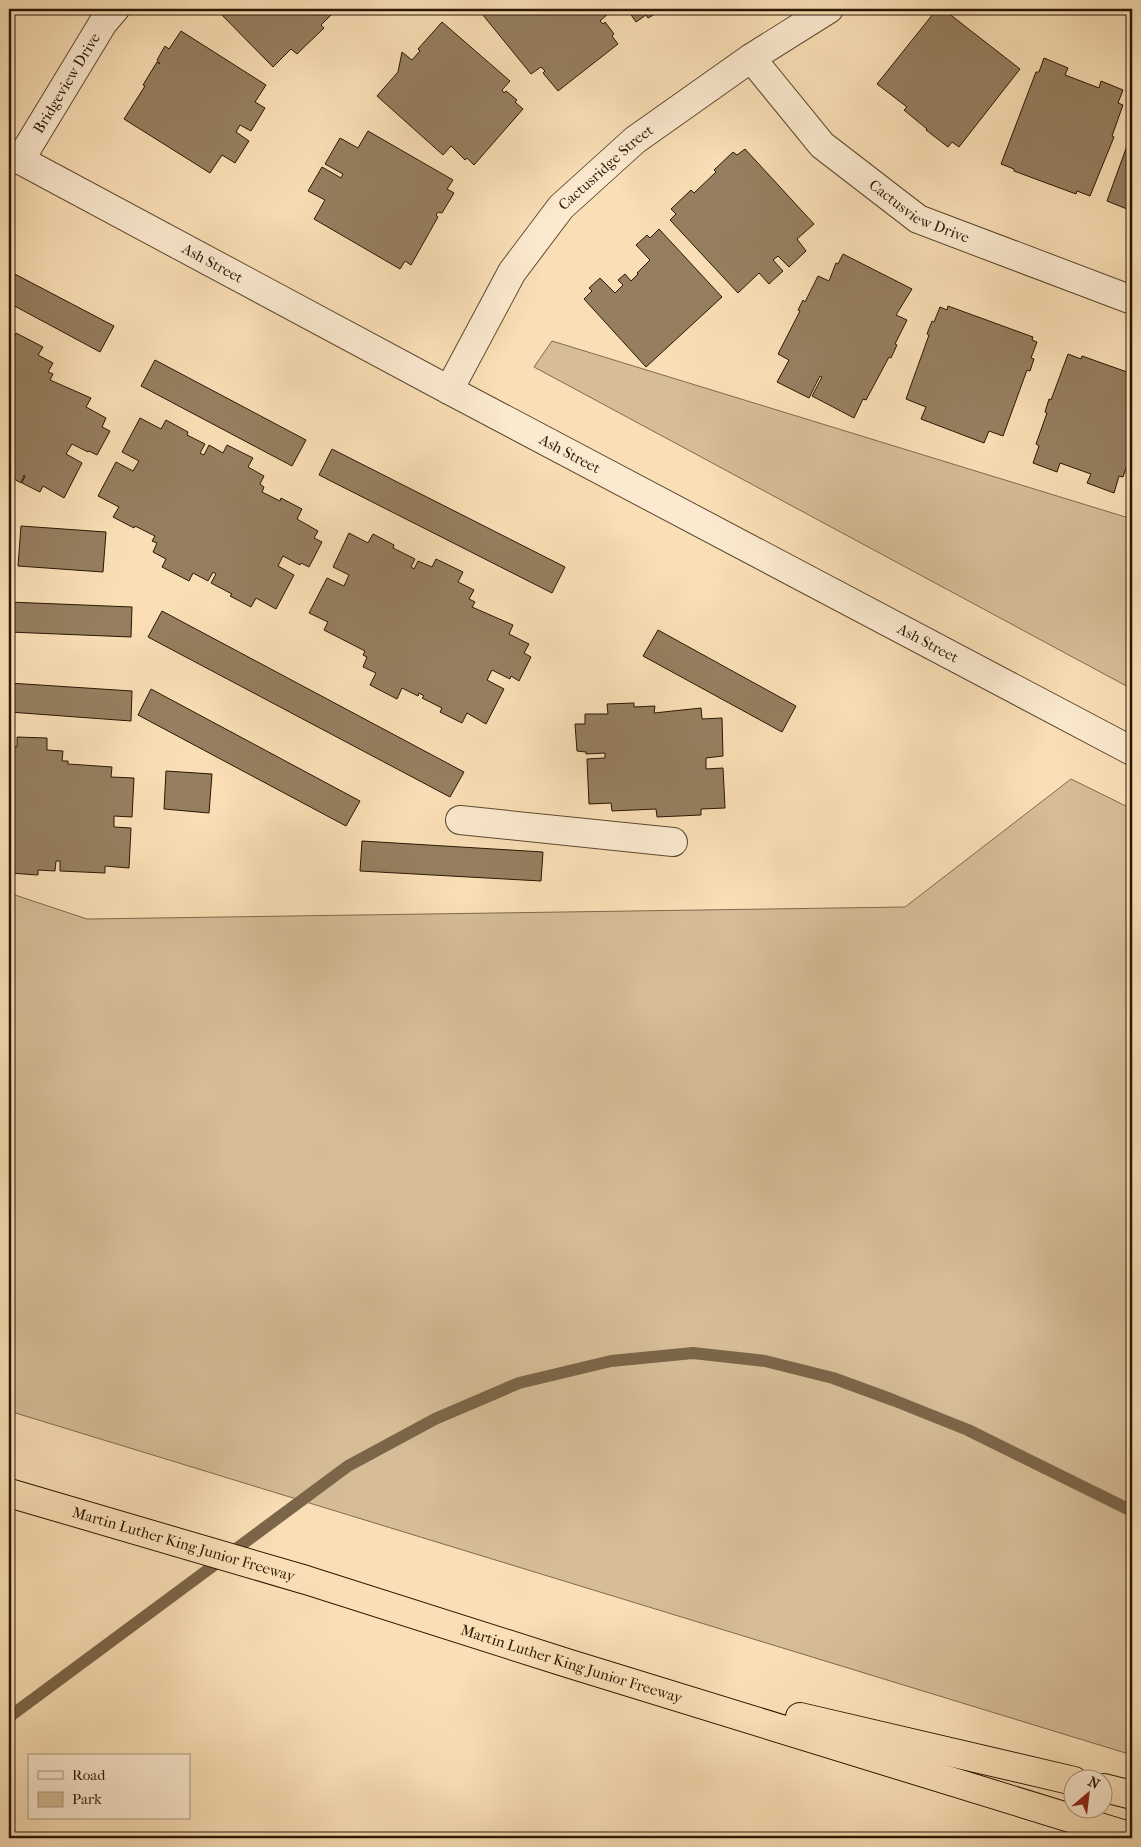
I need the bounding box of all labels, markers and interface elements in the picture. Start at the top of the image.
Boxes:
street label: Bridgeview Drive [29,29,104,137]
street label: Cactusridge Street [555,121,657,214]
street label: Cactusview Drive [866,176,972,247]
street label: Ash Street [178,239,247,287]
street label: Ash Street [535,430,604,478]
street label: Ash Street [893,619,962,667]
street label: Martin Luther King Junior Freeway [70,1503,298,1586]
street label: Martin Luther King Junior Freeway [459,1621,686,1707]
legend [28,1754,190,1820]
text: Road [72,1766,106,1784]
north arrow [1064,1770,1114,1820]
text: N [1085,1773,1103,1793]
text: Park [72,1790,102,1808]

